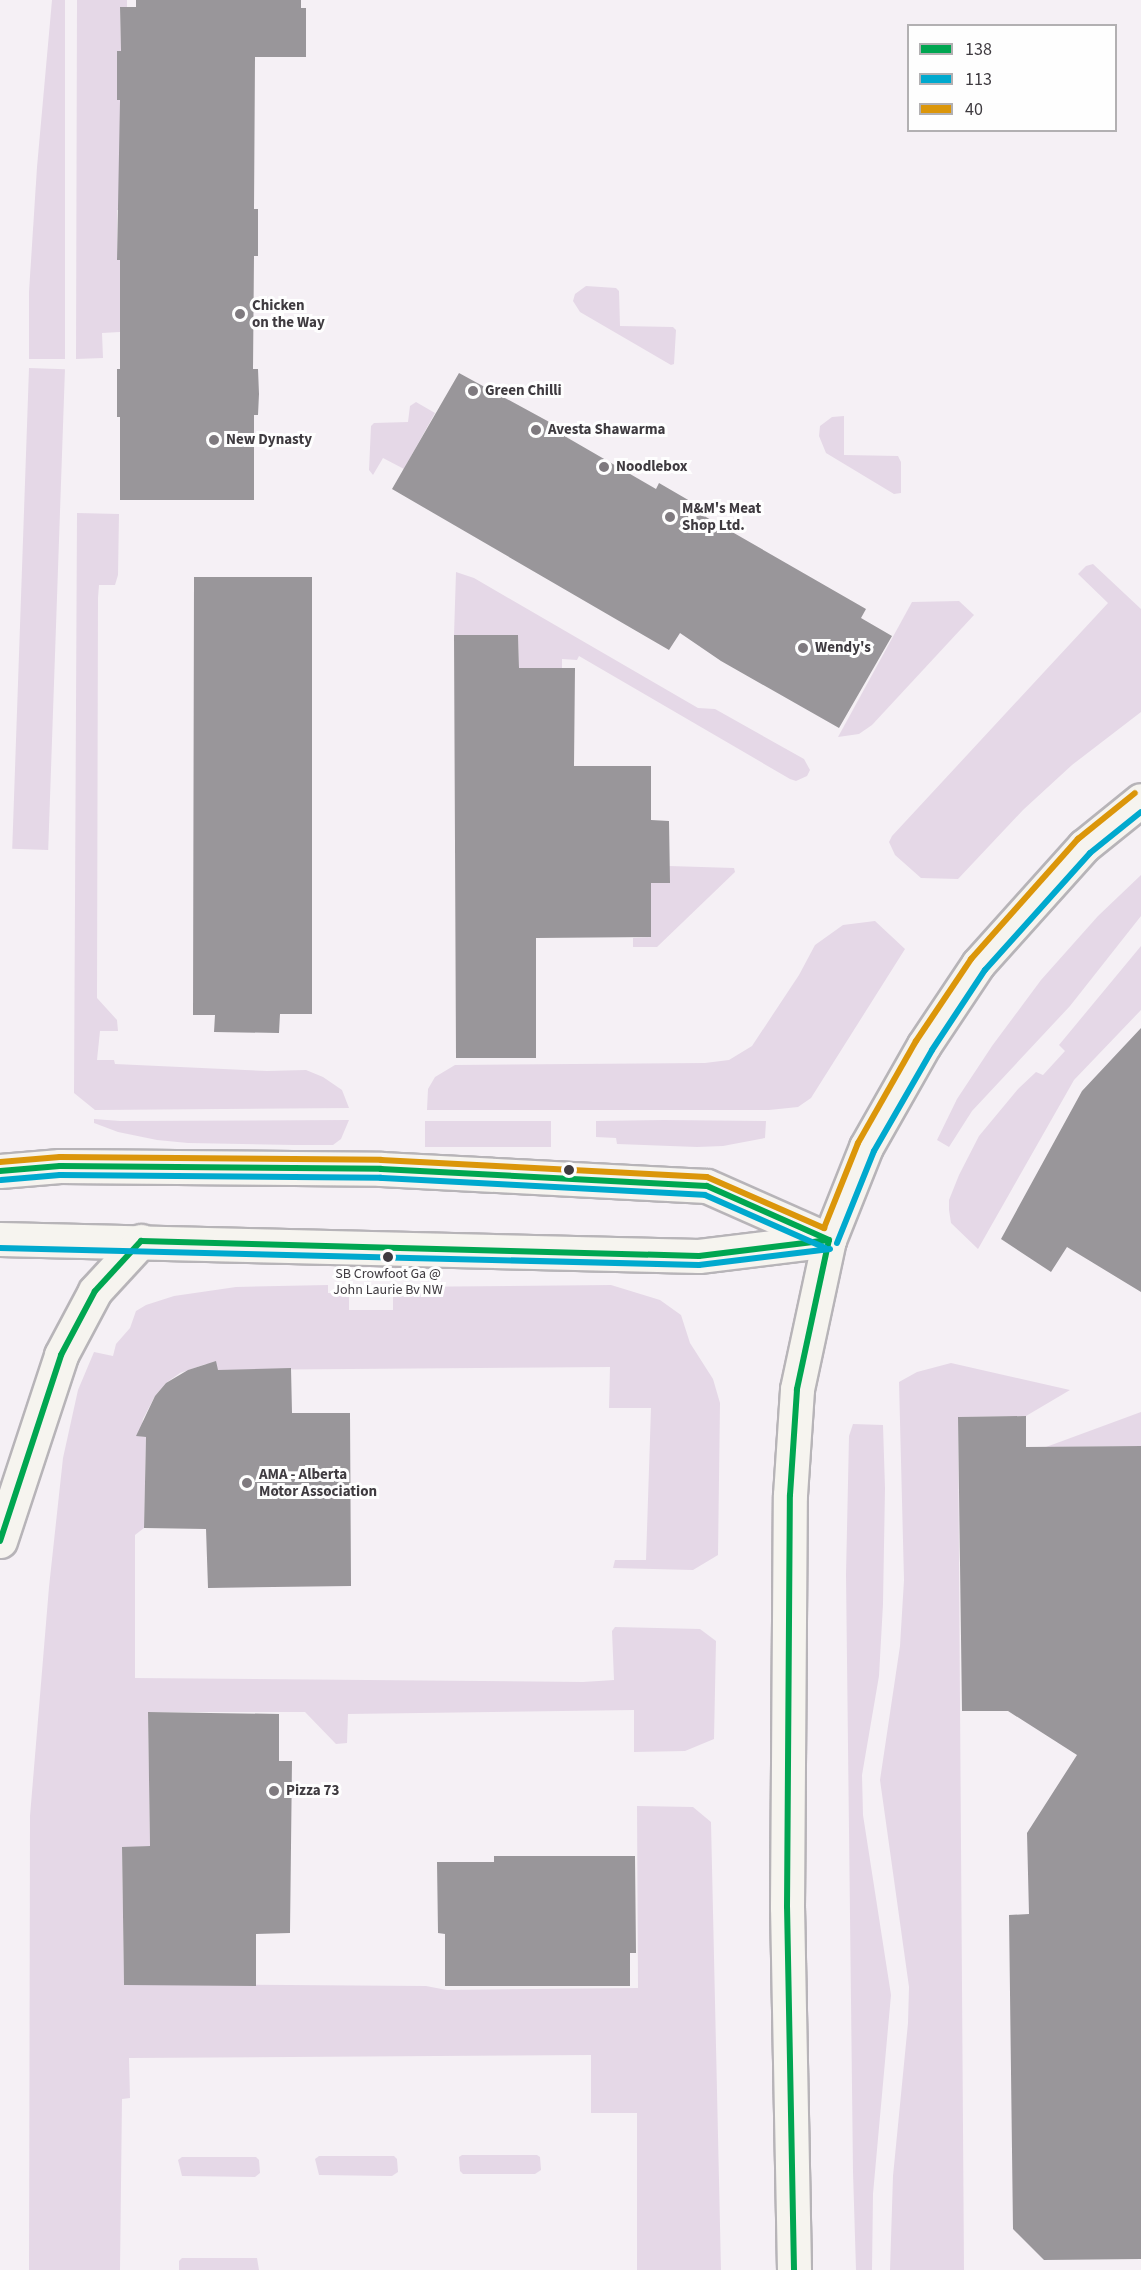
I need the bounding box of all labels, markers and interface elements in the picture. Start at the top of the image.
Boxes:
legend [907,24,1117,132]
text: 138 [965,37,992,62]
text: 113 [965,67,992,92]
text: 40 [965,97,983,122]
place label: Chicken on the Way [252,296,325,331]
marker: Chicken on the Way [233,307,247,321]
place label: Green Chilli [485,382,562,400]
marker: Green Chilli [466,384,480,398]
place label: Avesta Shawarma [548,421,665,439]
marker: Avesta Shawarma [529,423,543,437]
place label: New Dynasty [226,431,312,449]
marker: New Dynasty [207,433,221,447]
place label: Noodlebox [616,458,688,476]
marker: Noodlebox [597,460,611,474]
place label: M&M's Meat Shop Ltd. [682,499,761,534]
marker: M&M's Meat Shop Ltd. [663,510,677,524]
place label: Wendy's [815,639,871,657]
marker: Wendy's [796,641,810,655]
unlabelled marker [563,1164,575,1176]
marker: SB Crowfoot Ga @ John Laurie Bv NW [382,1251,394,1263]
place label: SB Crowfoot Ga @ John Laurie Bv NW [333,1266,443,1298]
place label: AMA - Alberta Motor Association [259,1465,377,1500]
marker: AMA - Alberta Motor Association [240,1476,254,1490]
place label: Pizza 73 [286,1782,339,1800]
marker: Pizza 73 [267,1784,281,1798]

